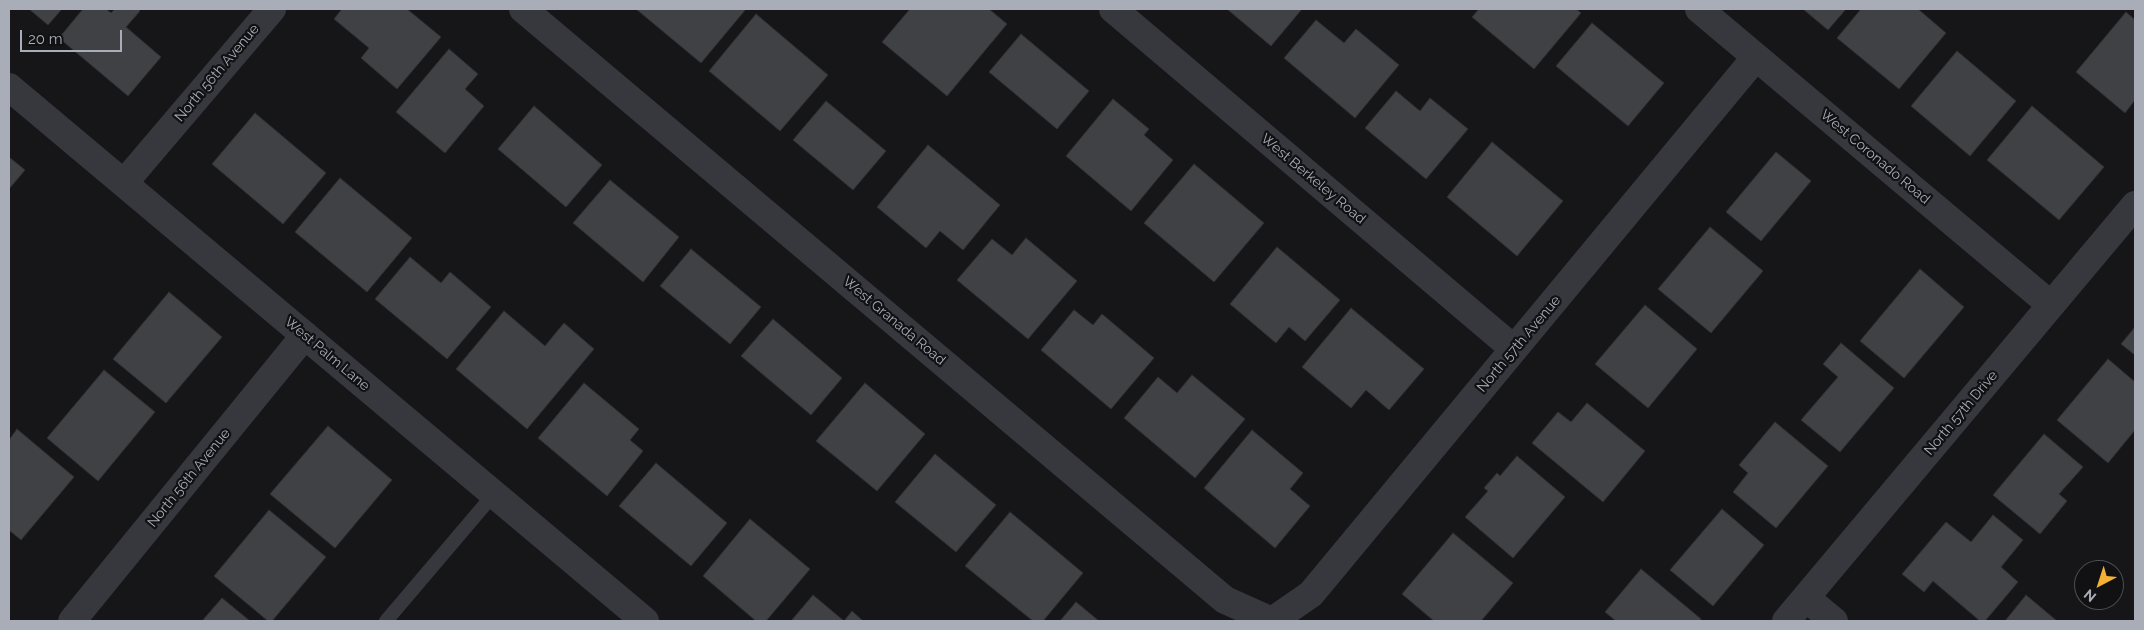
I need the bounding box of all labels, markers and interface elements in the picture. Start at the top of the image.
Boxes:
scale bar [22,20,125,52]
street label: North 56th Avenue [171,21,263,125]
text: 20 m [28,30,63,48]
street label: West Coronado Road [1817,106,1933,208]
street label: West Berkeley Road [1257,130,1369,228]
street label: West Granada Road [839,273,949,369]
street label: North 57th Avenue [1474,292,1564,396]
street label: West Palm Lane [281,314,373,394]
street label: North 57th Drive [1921,367,2001,459]
street label: North 56th Avenue [144,425,234,531]
north arrow [2074,560,2124,610]
text: N [2081,586,2099,605]

